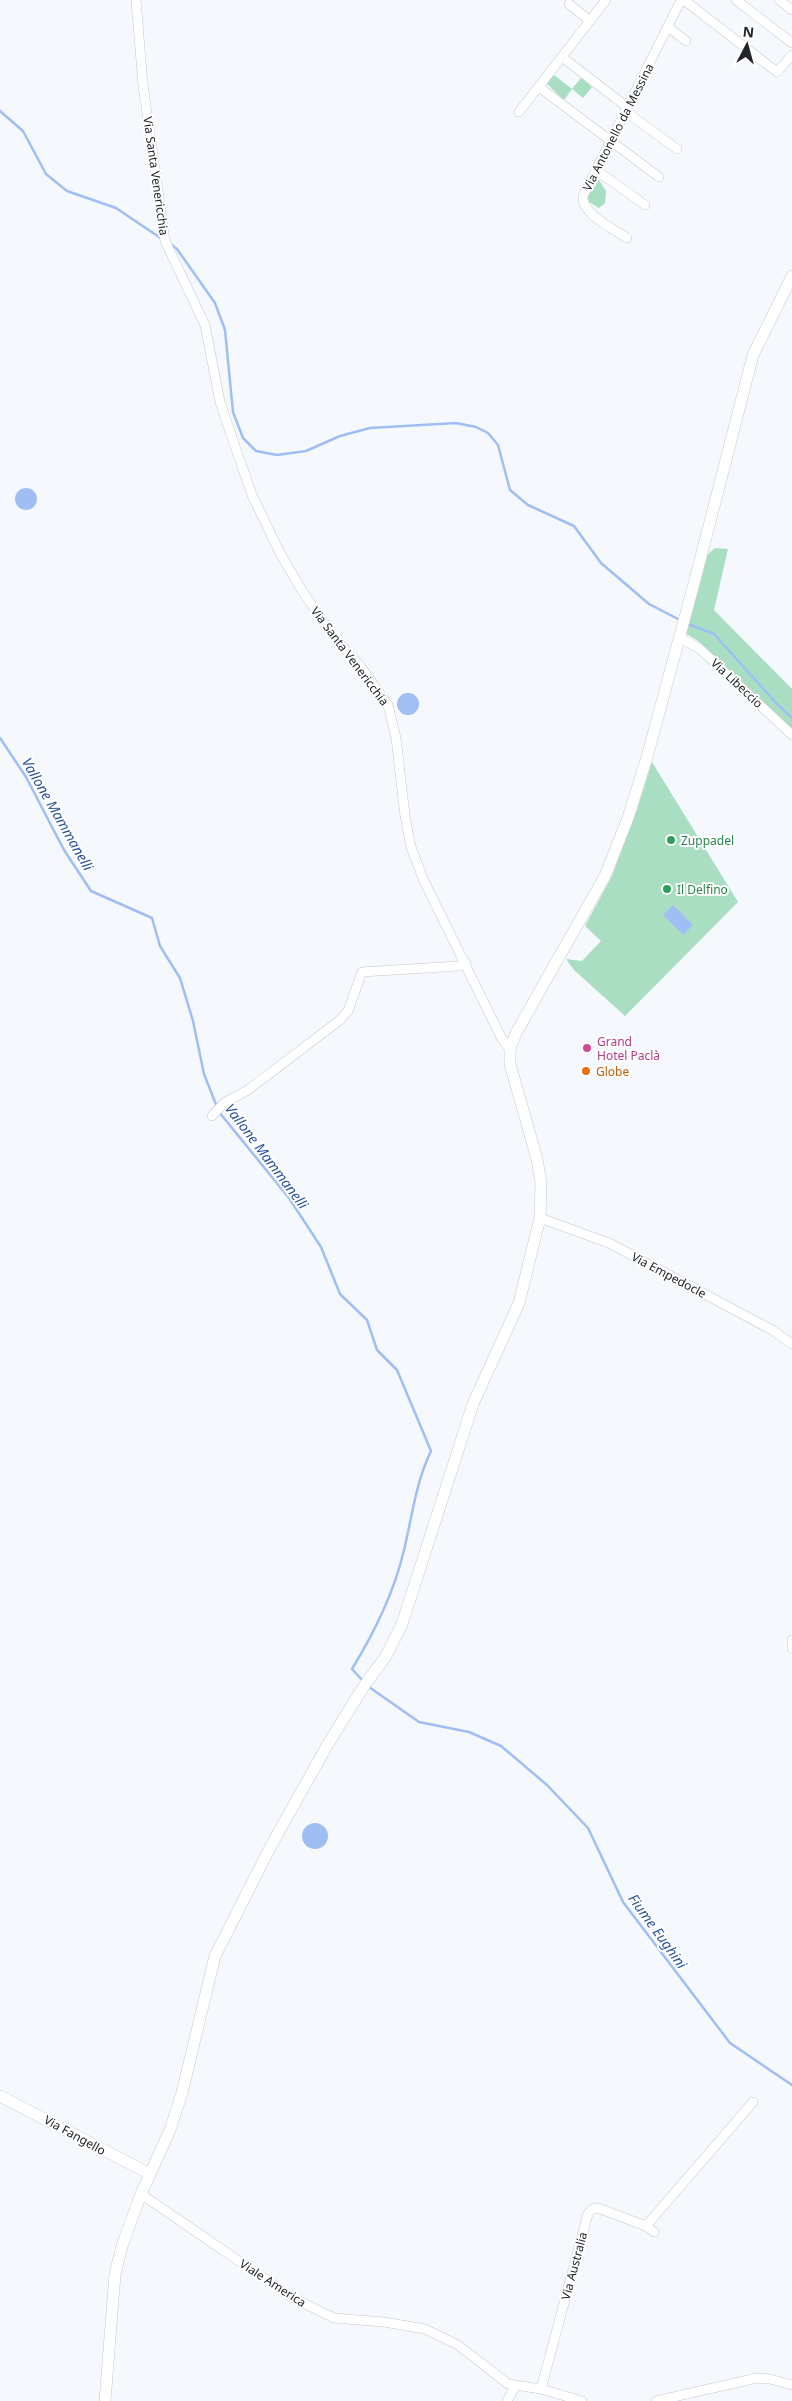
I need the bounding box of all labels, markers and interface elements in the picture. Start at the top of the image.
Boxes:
north arrow [722,20,772,70]
text: N [742,22,755,42]
street label: Via Antonello da Messina [578,60,658,194]
street label: Via Santa Venericchia [139,116,173,236]
street label: Via Santa Venericchia [307,603,393,709]
street label: Via Libeccio [707,654,767,712]
water label: Vallone Mammanelli [18,754,98,874]
place label: Zuppadel [681,832,734,849]
marker: Zuppadel [665,834,677,846]
place label: Il Delfino [677,881,728,898]
marker: Il Delfino [661,883,673,895]
place label: Grand Hotel Paclà [597,1033,660,1064]
marker: Grand Hotel Paclà [581,1042,593,1054]
place label: Globe [596,1063,629,1080]
marker: Globe [580,1065,592,1077]
water label: Vallone Mammanelli [221,1099,313,1213]
street label: Via Empedocle [629,1248,710,1302]
water label: Fiume Eughini [624,1890,692,1973]
street label: Via Fangello [41,2111,109,2159]
street label: Via Australia [557,2230,591,2302]
street label: Viale America [236,2255,310,2311]

